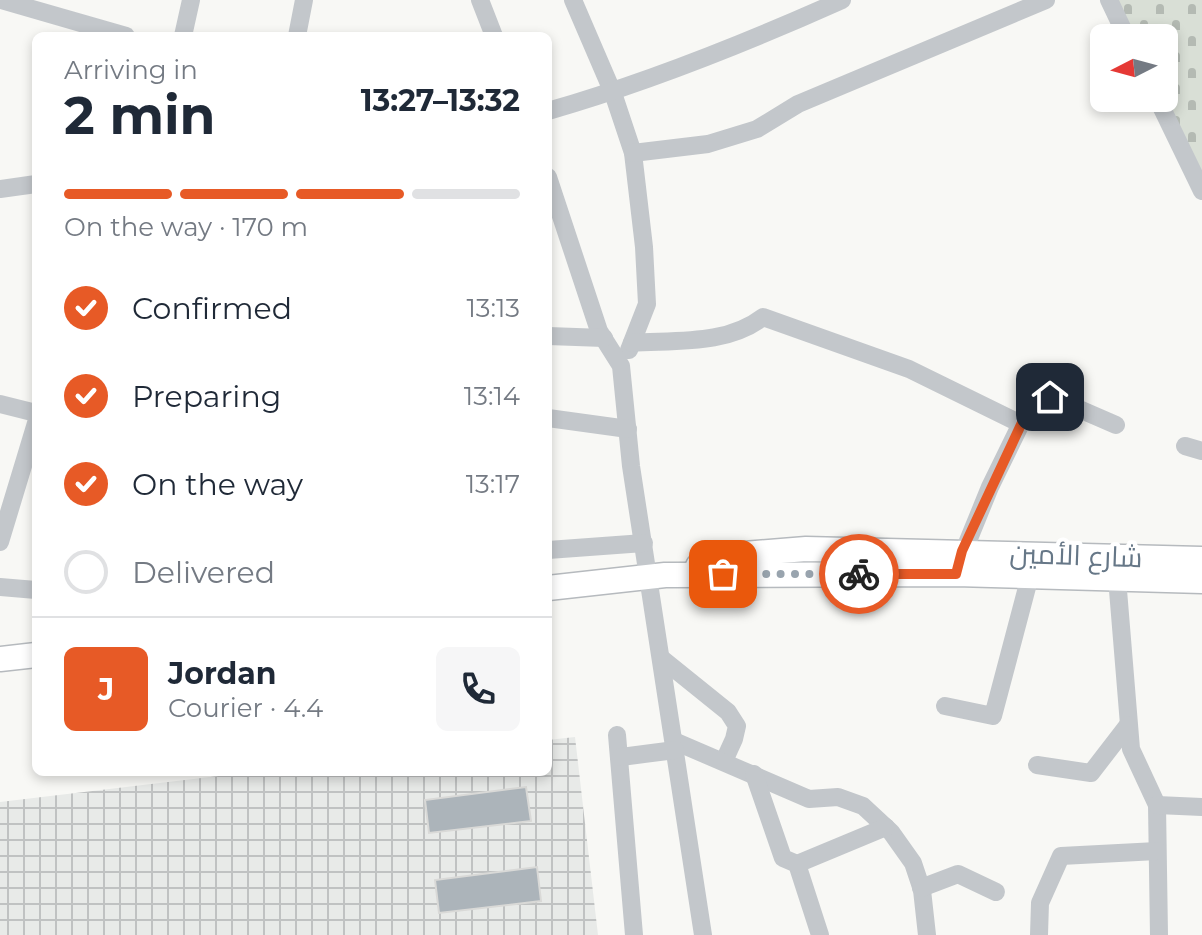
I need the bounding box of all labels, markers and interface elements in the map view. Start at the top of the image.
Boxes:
north arrow [1090,24,1178,112]
map controls [1090,24,1178,112]
text: Arriving in [64,54,198,86]
text: 13:27–13:32 [361,82,520,119]
text: 2 min [64,84,216,147]
text: On the way · 170 m [64,211,308,243]
icon: check [64,286,108,330]
text: Confirmed [132,290,292,327]
text: 13:13 [466,292,520,324]
pin [1016,363,1084,431]
icon: check [64,374,108,418]
icon: home [1028,375,1072,419]
text: Preparing [132,378,281,415]
text: 13:14 [464,380,520,412]
icon: check [64,462,108,506]
text: On the way [132,466,303,503]
text: 13:17 [466,468,520,500]
courier [819,534,899,614]
street label: شارع الأمين [1009,536,1143,576]
pin [689,540,757,608]
icon: bag [701,552,745,596]
icon: bike [837,552,881,596]
text: Delivered [132,554,275,591]
button: phone [436,647,520,731]
text: Jordan [168,655,277,692]
text: J [98,671,114,708]
text: Courier · 4.4 [168,692,323,724]

